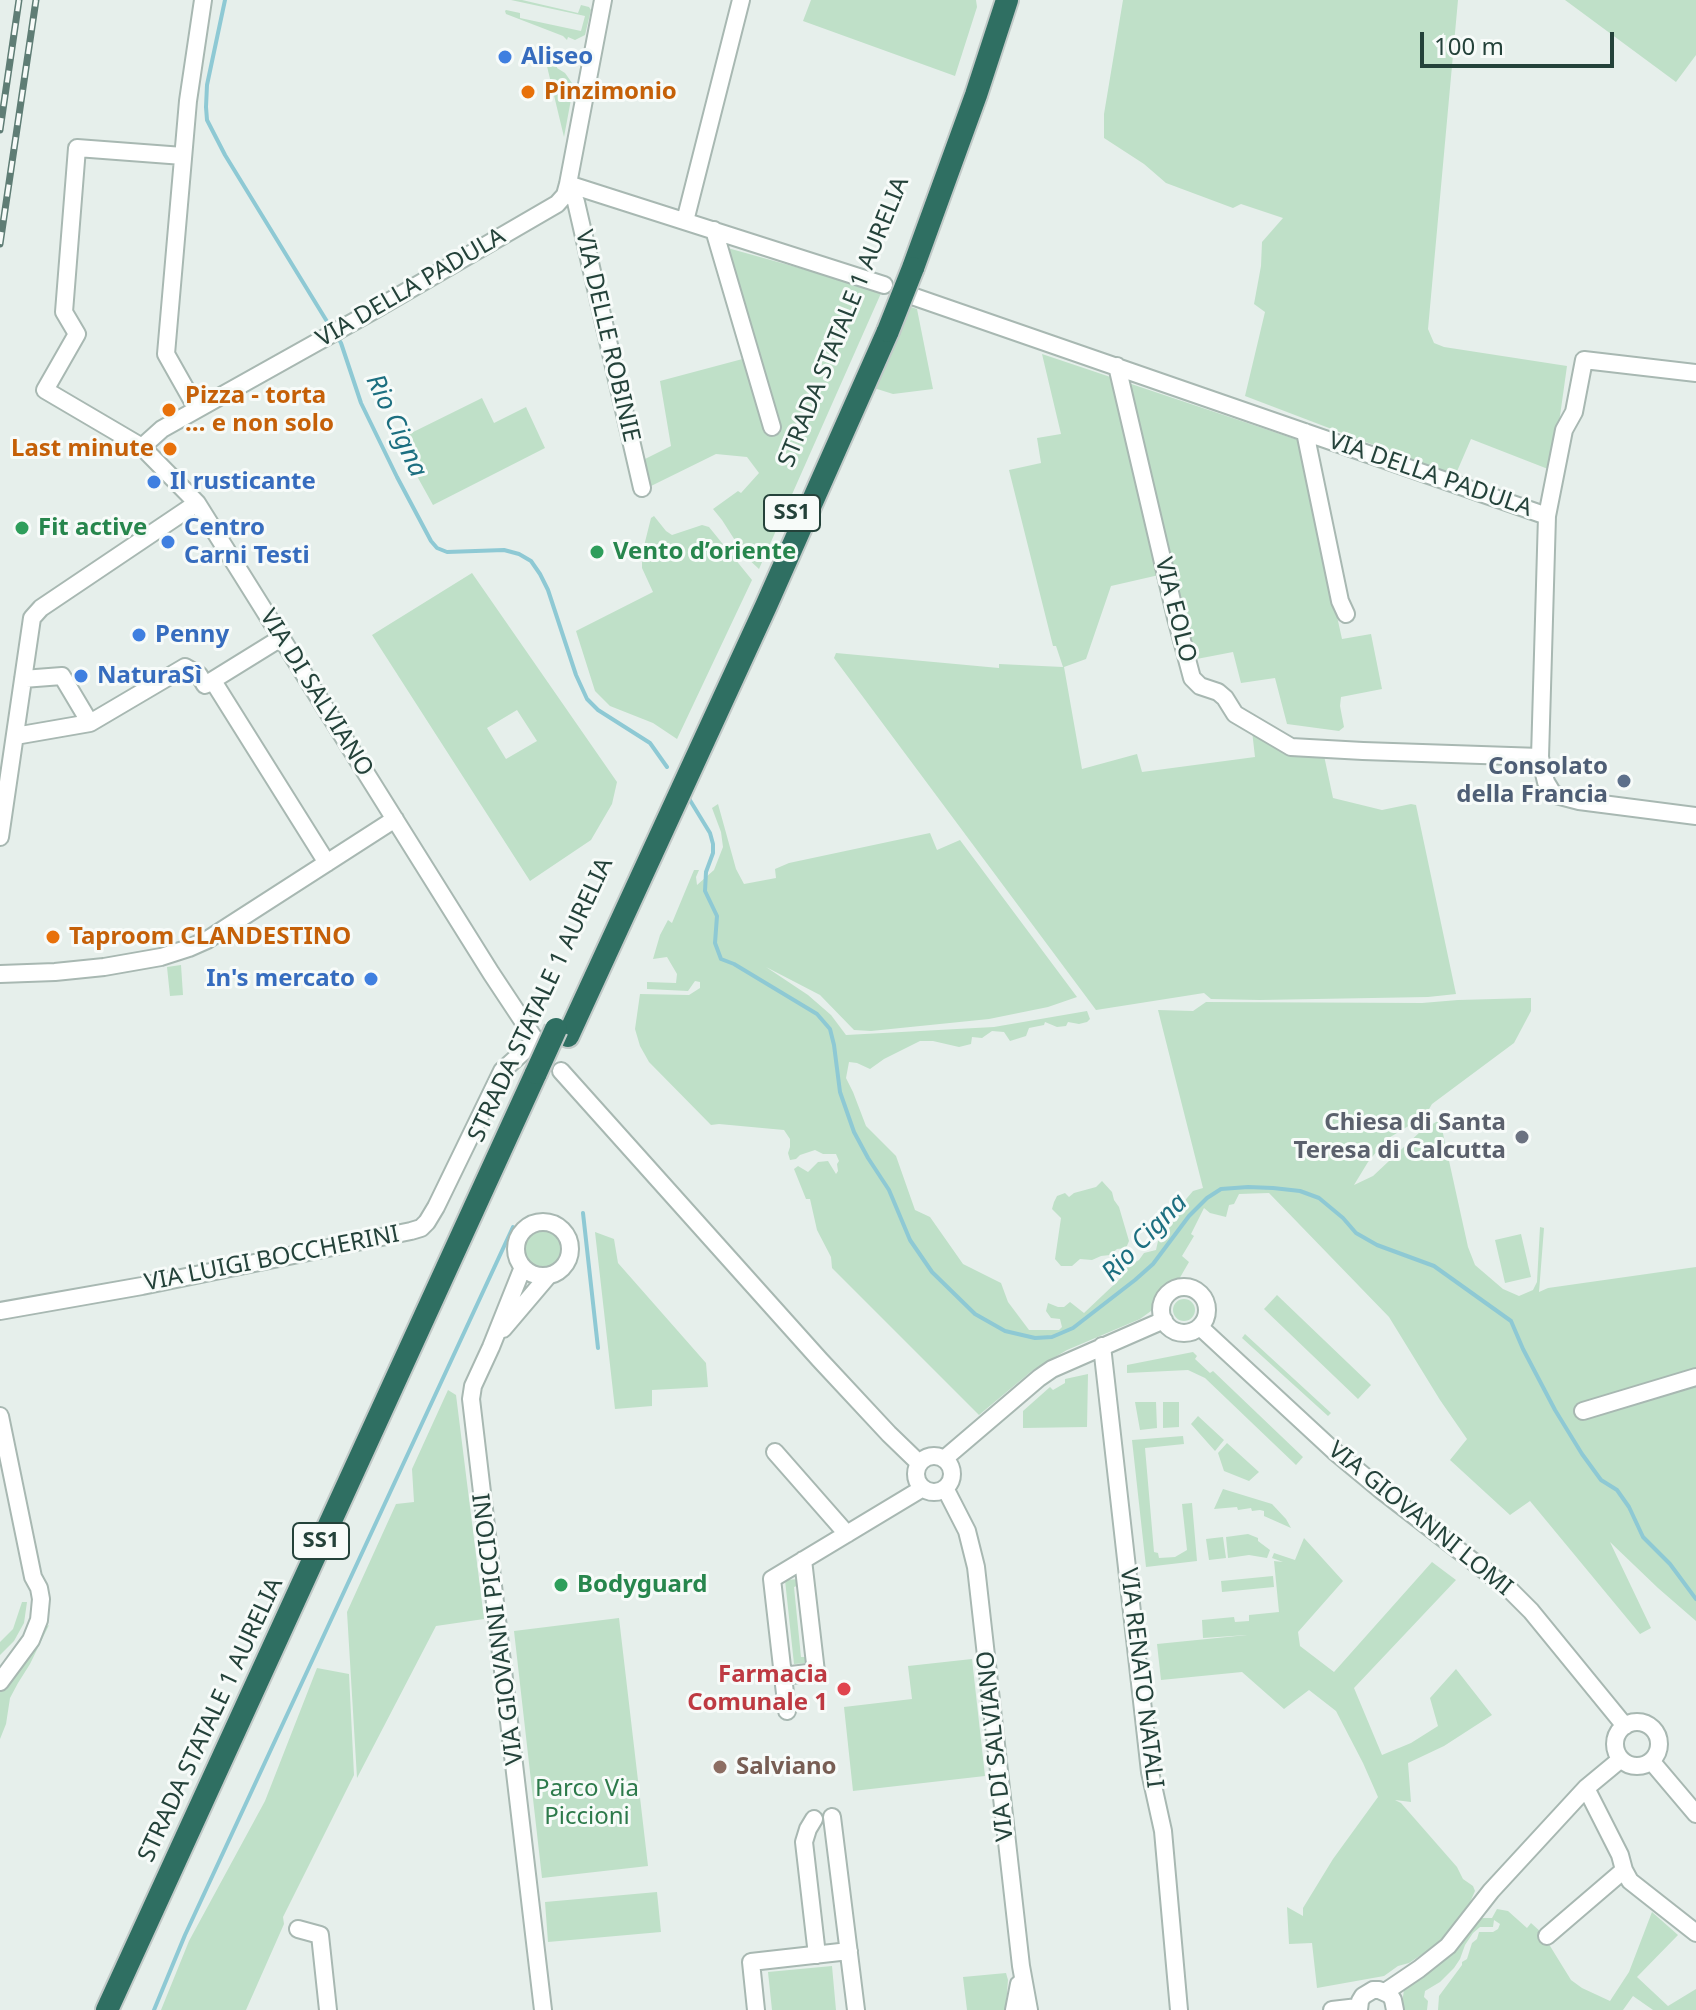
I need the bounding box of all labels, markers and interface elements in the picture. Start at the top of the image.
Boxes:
scale bar [1424,16,1618,66]
text: 100 m [1434,29,1504,62]
place label: Aliseo [521,43,593,71]
marker: Aliseo [496,48,514,66]
place label: Pinzimonio [544,78,677,106]
marker: Pinzimonio [519,83,537,101]
street label: STRADA STATALE 1 AURELIA [773,173,915,471]
street label: VIA DELLA PADULA [311,222,511,354]
street label: VIA DELLE ROBINIE [569,227,645,445]
water label: Rio Cigna [359,370,433,482]
place label: Pizza - torta … e non solo [185,382,334,438]
marker: Pizza - torta … e non solo [160,401,178,419]
street label: VIA DELLA PADULA [1324,427,1536,523]
place label: Last minute [11,435,154,463]
marker: Last minute [161,440,179,458]
place label: Il rusticante [170,468,316,496]
marker: Il rusticante [145,473,163,491]
road number: SS1 [764,495,820,531]
place label: Fit active [38,514,147,542]
place label: Centro Carni Testi [184,514,310,570]
marker: Fit active [13,519,31,537]
marker: Centro Carni Testi [159,533,177,551]
place label: Vento d’oriente [613,538,796,566]
marker: Vento d’oriente [588,543,606,561]
street label: VIA EOLO [1148,555,1202,665]
street label: VIA DI SALVIANO [253,604,379,782]
place label: Penny [155,621,229,649]
marker: Penny [130,626,148,644]
place label: NaturaSì [97,662,202,690]
marker: NaturaSì [72,667,90,685]
place label: Consolato della Francia [1456,753,1608,809]
marker: Consolato della Francia [1615,772,1633,790]
street label: STRADA STATALE 1 AURELIA [462,853,620,1147]
place label: Taproom CLANDESTINO [69,923,351,951]
marker: Taproom CLANDESTINO [44,928,62,946]
place label: In's mercato [206,965,355,993]
marker: In's mercato [362,970,380,988]
place label: Chiesa di Santa Teresa di Calcutta [1294,1109,1506,1165]
marker: Chiesa di Santa Teresa di Calcutta [1513,1128,1531,1146]
water label: Rio Cigna [1096,1188,1194,1288]
street label: VIA LUIGI BOCCHERINI [142,1220,402,1298]
street label: VIA GIOVANNI LOMI [1322,1436,1518,1602]
street label: VIA GIOVANNI PICCIONI [468,1491,530,1767]
road number: SS1 [293,1523,349,1559]
street label: VIA RENATO NATALI [1113,1566,1169,1790]
place label: Bodyguard [577,1571,707,1599]
street label: STRADA STATALE 1 AURELIA [132,1573,290,1867]
marker: Bodyguard [552,1576,570,1594]
street label: VIA DI SALVIANO [972,1649,1020,1843]
place label: Farmacia Comunale 1 [687,1661,828,1717]
marker: Farmacia Comunale 1 [835,1680,853,1698]
place label: Salviano [736,1753,837,1781]
marker: Salviano [711,1758,729,1776]
park label: Parco Via Piccioni [535,1775,639,1831]

